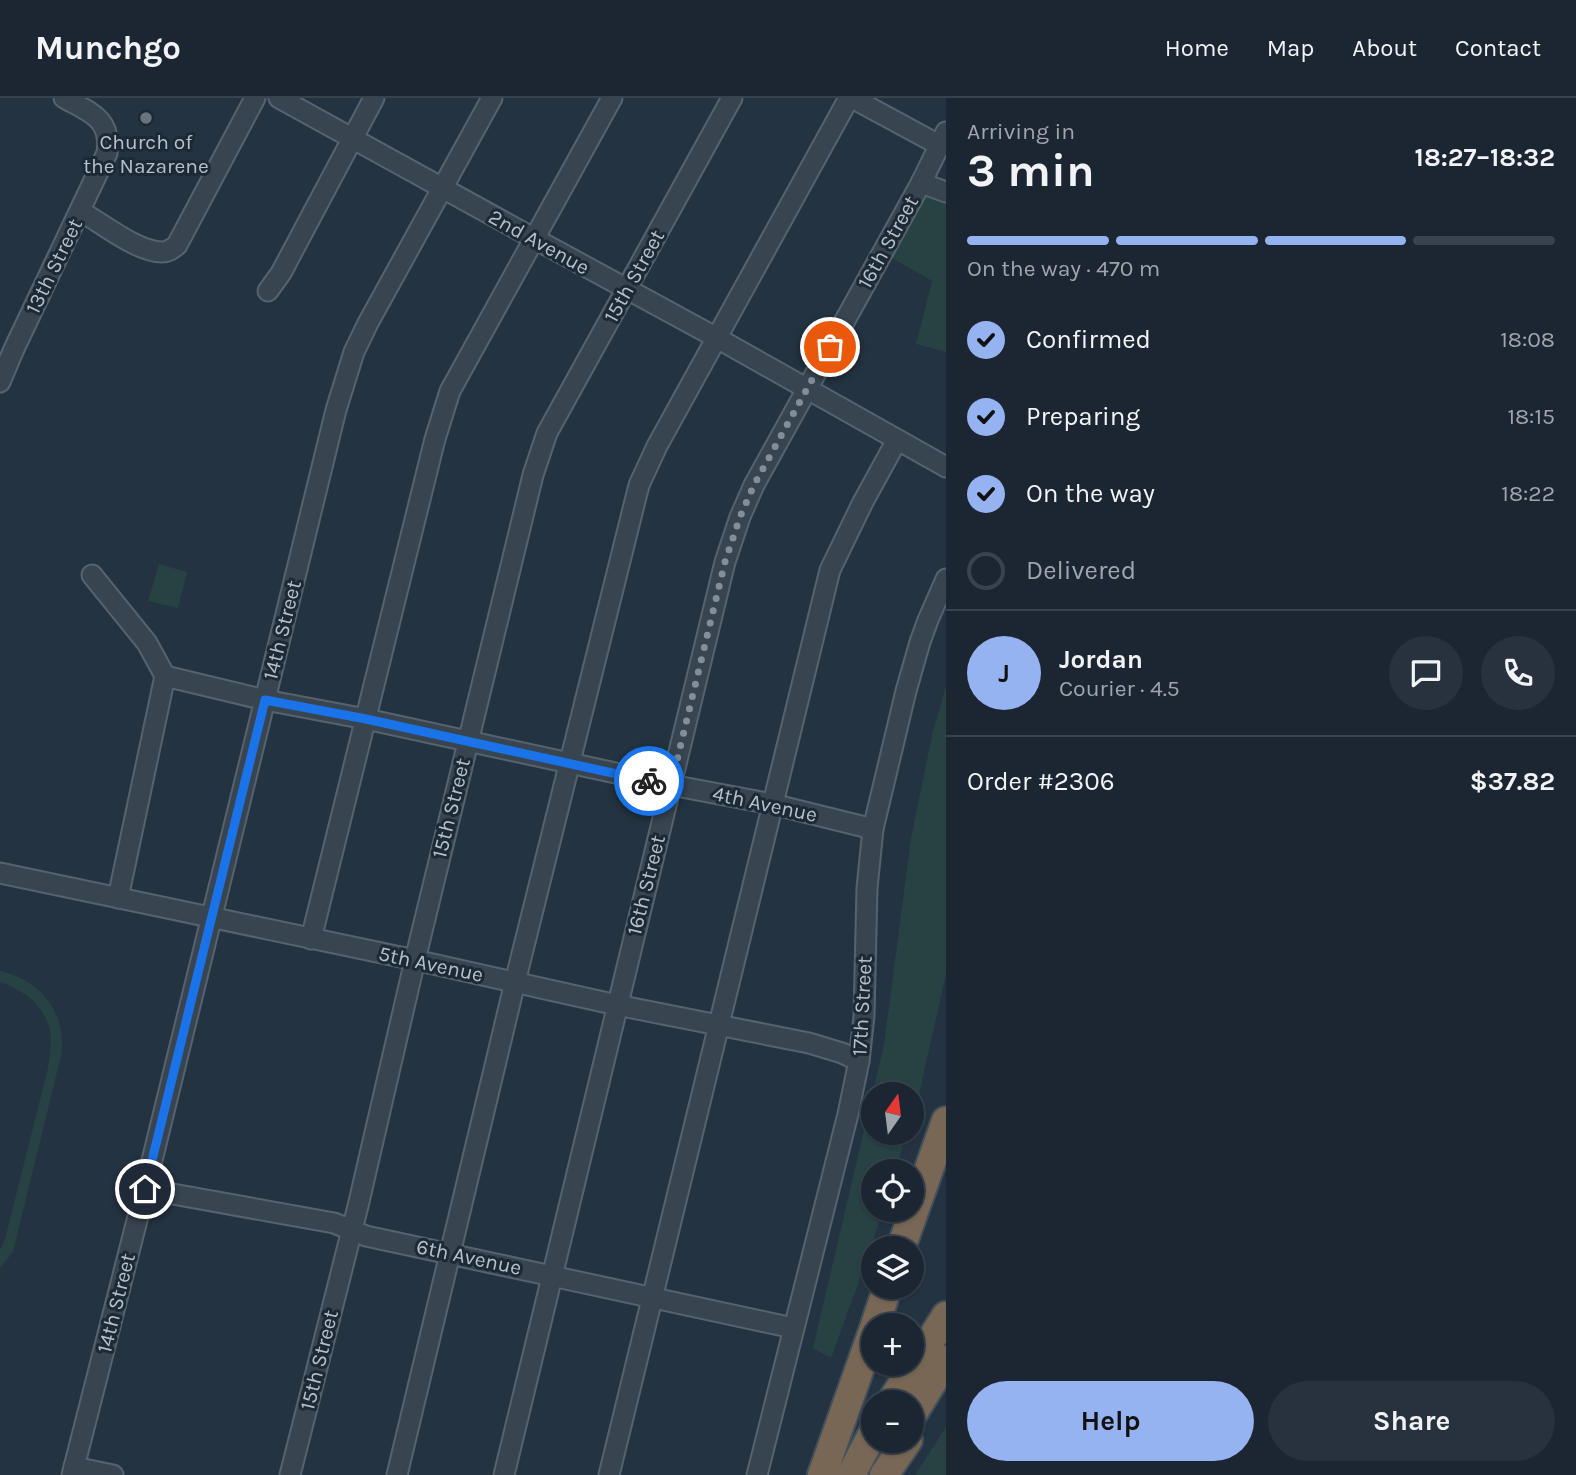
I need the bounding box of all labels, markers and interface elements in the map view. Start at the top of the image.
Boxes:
text: Munchgo [35,29,181,67]
text: Home [1165,34,1229,62]
text: Map [1267,34,1314,62]
text: About [1352,34,1417,62]
text: Contact [1455,34,1541,62]
marker: Church of the Nazarene [138,110,154,126]
text: Arriving in [967,118,1075,145]
place label: Church of the Nazarene [83,130,209,178]
text: 18:27–18:32 [1415,142,1555,173]
text: 3 min [967,144,1095,198]
street label: 16th Street [853,191,923,292]
street label: 2nd Avenue [484,205,594,279]
street label: 13th Street [21,215,87,317]
street label: 15th Street [599,225,669,326]
text: On the way · 470 m [967,255,1160,282]
pin [800,317,860,377]
icon: check [967,321,1005,359]
text: Confirmed [1026,324,1151,355]
text: 18:08 [1500,326,1555,353]
icon: bag [811,328,849,366]
icon: check [967,398,1005,436]
text: Preparing [1026,401,1140,432]
text: 18:15 [1507,403,1555,430]
icon: check [967,475,1005,513]
text: On the way [1026,478,1155,509]
text: 18:22 [1501,480,1555,507]
text: Delivered [1026,555,1136,586]
street label: 14th Street [258,578,306,682]
button: chat [1389,636,1463,710]
button: phone [1481,636,1555,710]
text: Jordan [1059,644,1143,675]
text: J [998,658,1010,689]
text: Courier · 4.5 [1059,675,1180,702]
courier [614,746,684,816]
street label: 15th Street [427,756,475,860]
icon: bike [630,762,668,800]
text: Order #2306 [967,766,1115,797]
text: $37.82 [1470,766,1555,797]
street label: 4th Avenue [710,781,820,827]
street label: 16th Street [622,832,670,937]
street label: 5th Avenue [376,941,486,987]
street label: 17th Street [847,955,877,1057]
north arrow [861,1082,924,1144]
map controls [861,1082,924,1453]
pin [115,1159,175,1219]
button: locate [861,1159,924,1222]
icon: home [126,1170,164,1208]
street label: 6th Avenue [414,1234,524,1280]
button: layers [861,1236,924,1299]
street label: 14th Street [92,1251,140,1355]
street label: 15th Street [295,1308,343,1412]
button: + [861,1313,924,1376]
button: Help [967,1381,1254,1461]
button: Share [1268,1381,1555,1461]
button: − [861,1390,924,1453]

